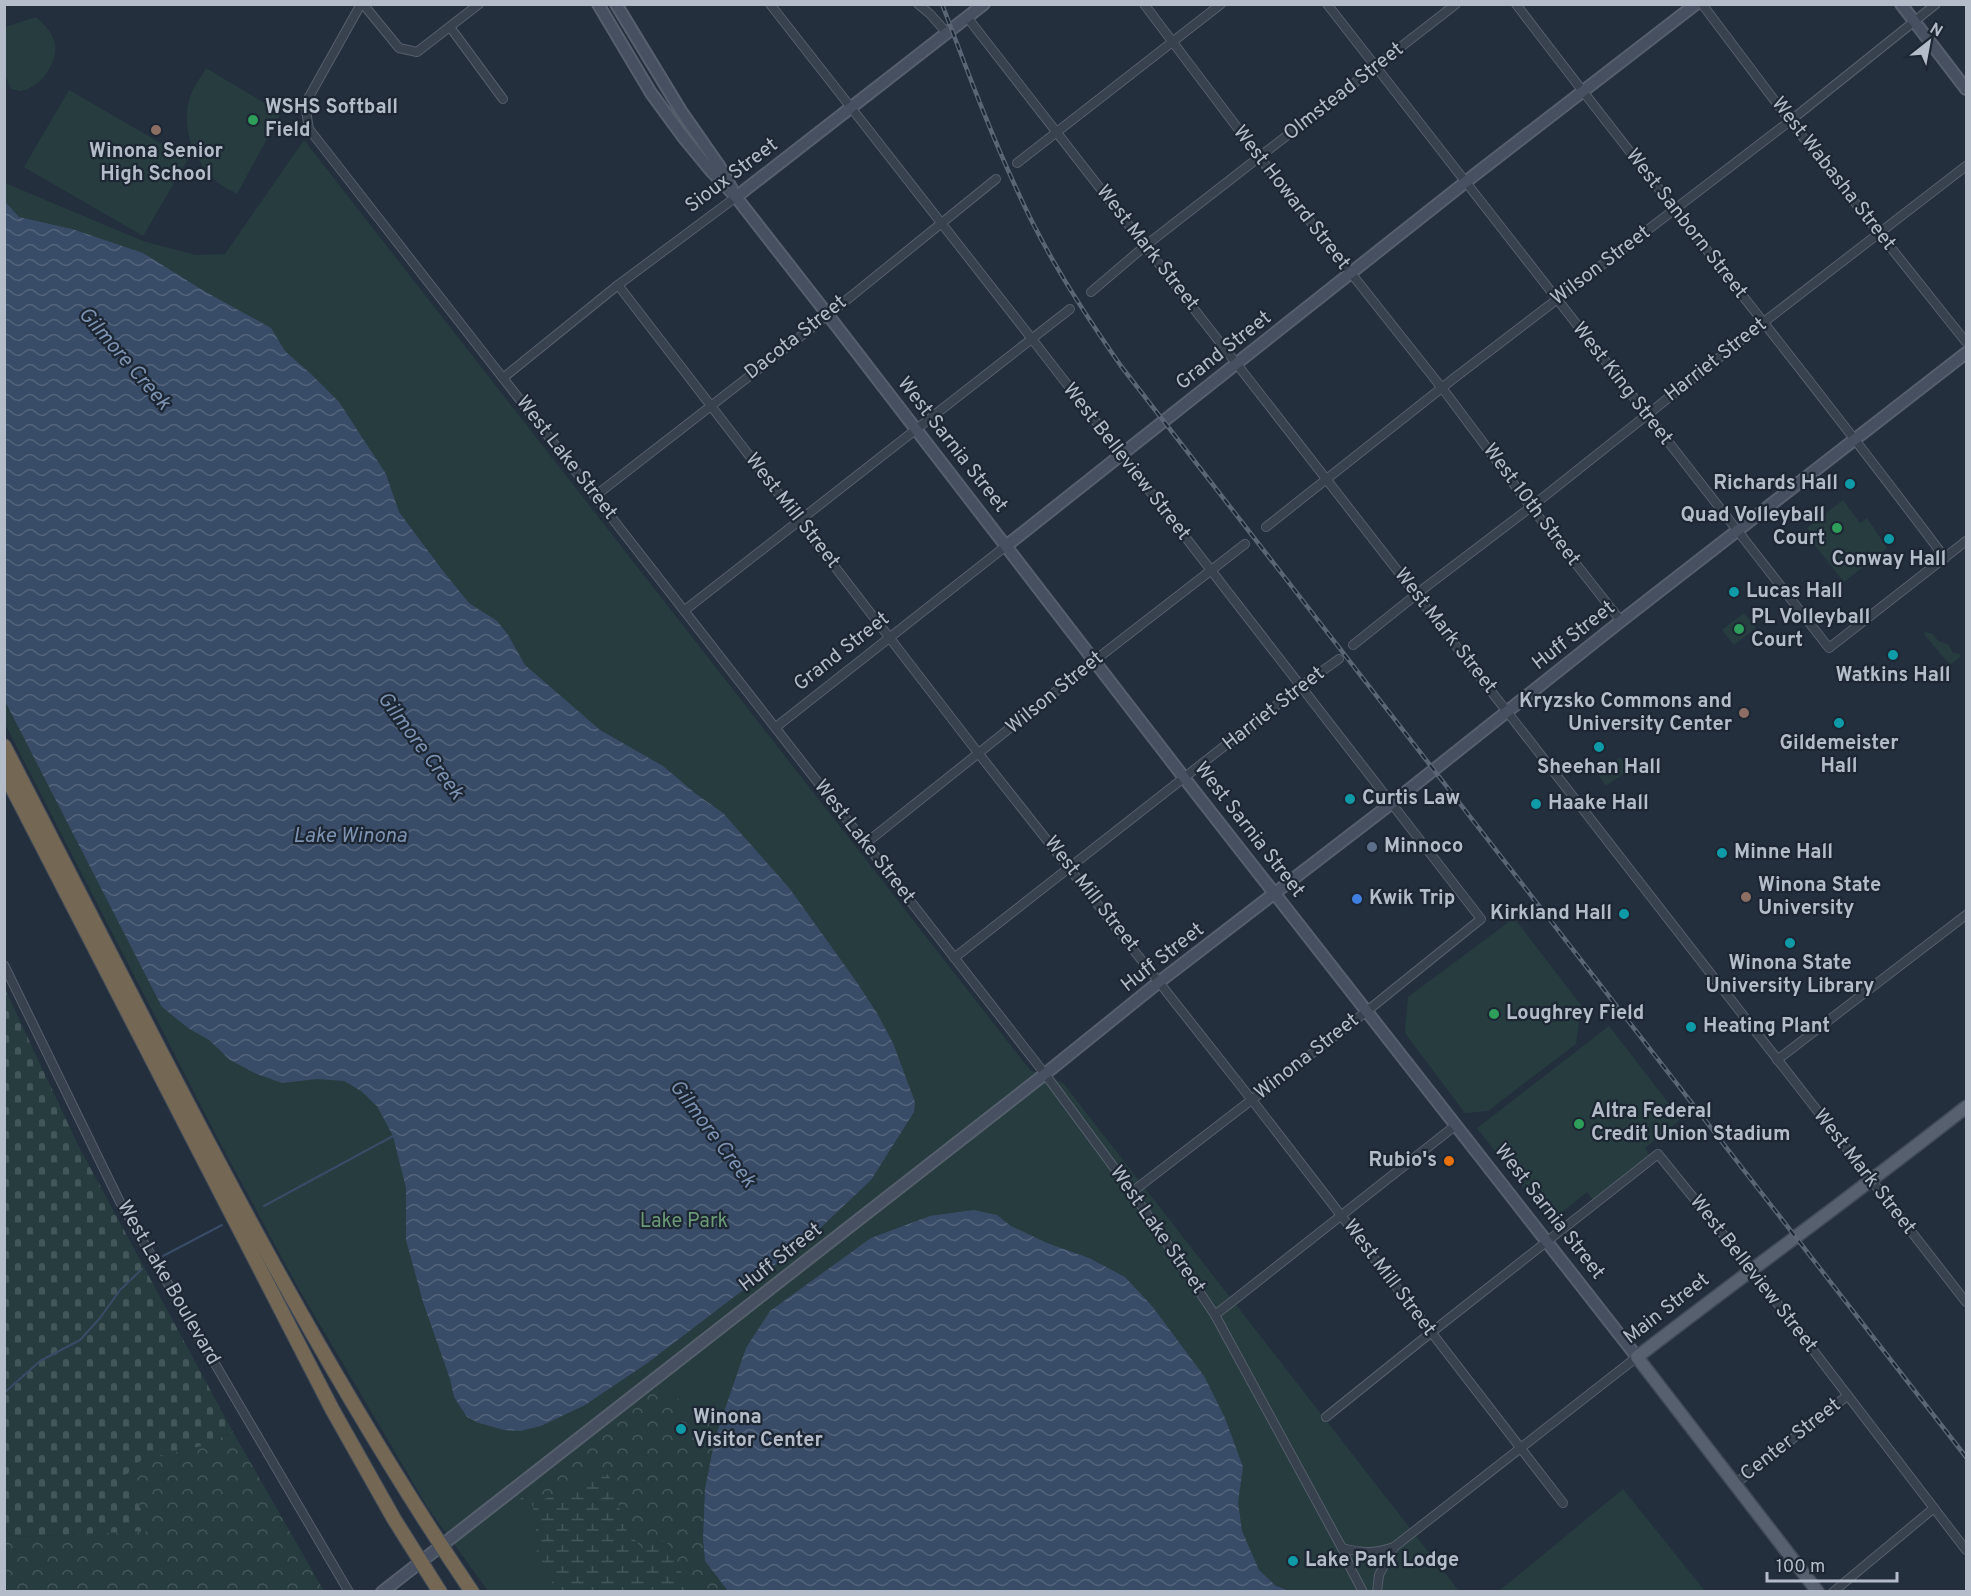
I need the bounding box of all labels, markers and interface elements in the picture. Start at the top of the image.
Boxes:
north arrow [1899,12,1959,72]
text: N [1926,19,1946,42]
street label: Olmstead Street [1279,37,1409,147]
street label: West Wabasha Street [1765,92,1901,256]
place label: WSHS Softball Field [265,95,398,144]
marker: WSHS Softball Field [246,113,260,127]
street label: West Howard Street [1226,120,1356,276]
marker: Winona Senior High School [149,123,163,137]
street label: Sioux Street [680,133,784,219]
place label: Winona Senior High School [89,139,224,188]
street label: West Sanborn Street [1619,144,1753,304]
street label: West Mark Street [1090,180,1204,316]
street label: Wilson Street [1546,220,1656,312]
street label: Dacota Street [740,290,852,386]
water label: Gilmore Creek [72,302,177,417]
street label: Grand Street [1171,306,1277,396]
street label: Harriet Street [1660,312,1772,408]
street label: West King Street [1566,317,1678,451]
street label: West Sarnia Street [891,372,1013,518]
street label: West Belleview Street [1056,378,1196,546]
street label: West Lake Street [509,391,623,525]
street label: West 10th Street [1476,439,1586,571]
street label: West Mill Street [739,448,845,574]
place label: Richards Hall [1713,471,1838,497]
marker: Richards Hall [1843,477,1857,491]
place label: Quad Volleyball Court [1680,503,1825,552]
marker: Quad Volleyball Court [1830,521,1844,535]
marker: Conway Hall [1882,532,1896,546]
place label: Conway Hall [1832,547,1946,573]
street label: West Mark Street [1388,563,1502,699]
place label: Lucas Hall [1746,579,1843,605]
marker: Lucas Hall [1727,585,1741,599]
street label: Huff Street [1527,595,1621,677]
place label: PL Volleyball Court [1751,605,1870,654]
street label: Grand Street [789,607,895,697]
marker: PL Volleyball Court [1732,622,1746,636]
street label: Wilson Street [1001,646,1109,740]
marker: Watkins Hall [1886,648,1900,662]
street label: Harriet Street [1218,661,1330,757]
place label: Watkins Hall [1835,663,1951,689]
water label: Gilmore Creek [371,687,470,806]
place label: Kryzsko Commons and University Center [1519,689,1733,738]
marker: Kryzsko Commons and University Center [1737,706,1751,720]
marker: Gildemeister Hall [1832,716,1846,730]
place label: Gildemeister Hall [1779,731,1899,780]
marker: Sheehan Hall [1592,740,1606,754]
place label: Sheehan Hall [1537,755,1661,781]
street label: West Sarnia Street [1188,757,1310,903]
street label: West Lake Street [807,775,921,909]
place label: Curtis Law [1362,786,1460,812]
place label: Haake Hall [1548,791,1649,817]
marker: Curtis Law [1343,792,1357,806]
marker: Haake Hall [1529,797,1543,811]
water label: Lake Winona [293,823,407,850]
street label: West Mill Street [1038,831,1144,957]
place label: Minnoco [1384,834,1463,860]
marker: Minnoco [1365,840,1379,854]
place label: Minne Hall [1734,840,1833,866]
marker: Minne Hall [1715,846,1729,860]
place label: Winona State University [1758,873,1881,922]
place label: Kwik Trip [1369,886,1455,912]
marker: Winona State University [1739,890,1753,904]
marker: Kwik Trip [1350,892,1364,906]
place label: Kirkland Hall [1490,901,1612,927]
marker: Kirkland Hall [1617,907,1631,921]
street label: Huff Street [1116,917,1210,999]
marker: Winona State University Library [1783,936,1797,950]
place label: Winona State University Library [1706,951,1874,1000]
place label: Loughrey Field [1506,1001,1644,1027]
marker: Loughrey Field [1487,1007,1501,1021]
street label: Winona Street [1249,1008,1365,1106]
place label: Heating Plant [1703,1014,1830,1040]
marker: Heating Plant [1684,1020,1698,1034]
water label: Gilmore Creek [663,1075,762,1194]
place label: Altra Federal Credit Union Stadium [1591,1099,1791,1148]
street label: West Mark Street [1807,1104,1921,1240]
marker: Altra Federal Credit Union Stadium [1572,1117,1586,1131]
street label: West Sarnia Street [1488,1139,1610,1285]
place label: Rubio's [1368,1148,1437,1174]
marker: Rubio's [1442,1154,1456,1168]
street label: West Lake Street [1103,1161,1211,1299]
street label: West Belleview Street [1683,1190,1823,1358]
street label: West Lake Boulevard [110,1196,226,1370]
park label: Lake Park [640,1209,728,1235]
street label: West Mill Street [1337,1214,1441,1342]
street label: Huff Street [734,1217,828,1299]
street label: Main Street [1619,1267,1715,1351]
street label: Center Street [1735,1393,1847,1487]
place label: Winona Visitor Center [693,1405,823,1454]
marker: Winona Visitor Center [674,1422,688,1436]
scale bar [1767,1545,1898,1583]
place label: Lake Park Lodge [1305,1548,1459,1574]
marker: Lake Park Lodge [1286,1554,1300,1568]
text: 100 m [1776,1556,1825,1579]

